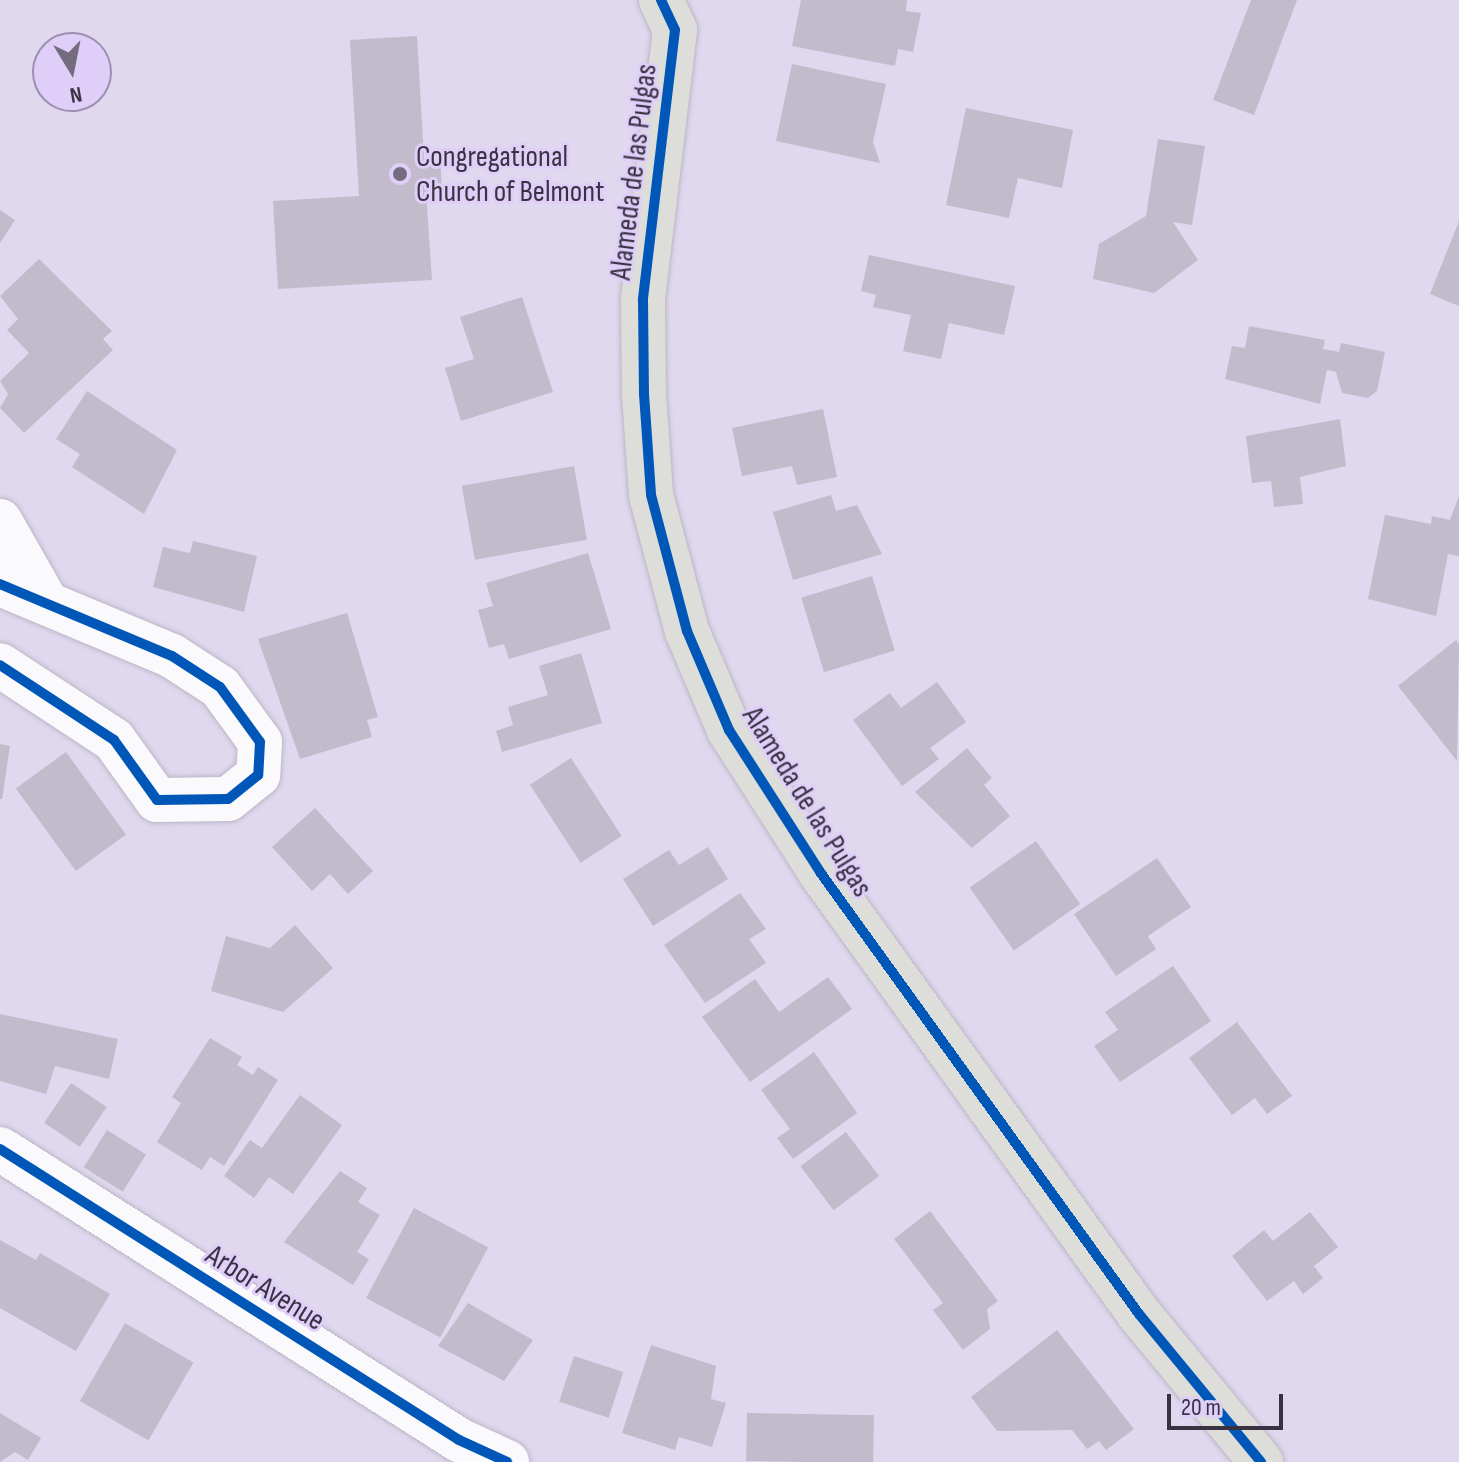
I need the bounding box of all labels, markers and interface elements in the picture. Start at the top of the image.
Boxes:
north arrow [32,32,112,112]
street label: Alameda de las Pulgas [603,62,665,282]
text: N [68,80,84,108]
place label: Congregational Church of Belmont [416,139,604,210]
marker: Congregational Church of Belmont [391,165,409,183]
street label: Alameda de las Pulgas [734,700,880,904]
street label: Arbor Avenue [199,1237,331,1339]
scale bar [1171,1378,1287,1428]
text: 20 m [1181,1393,1221,1422]

